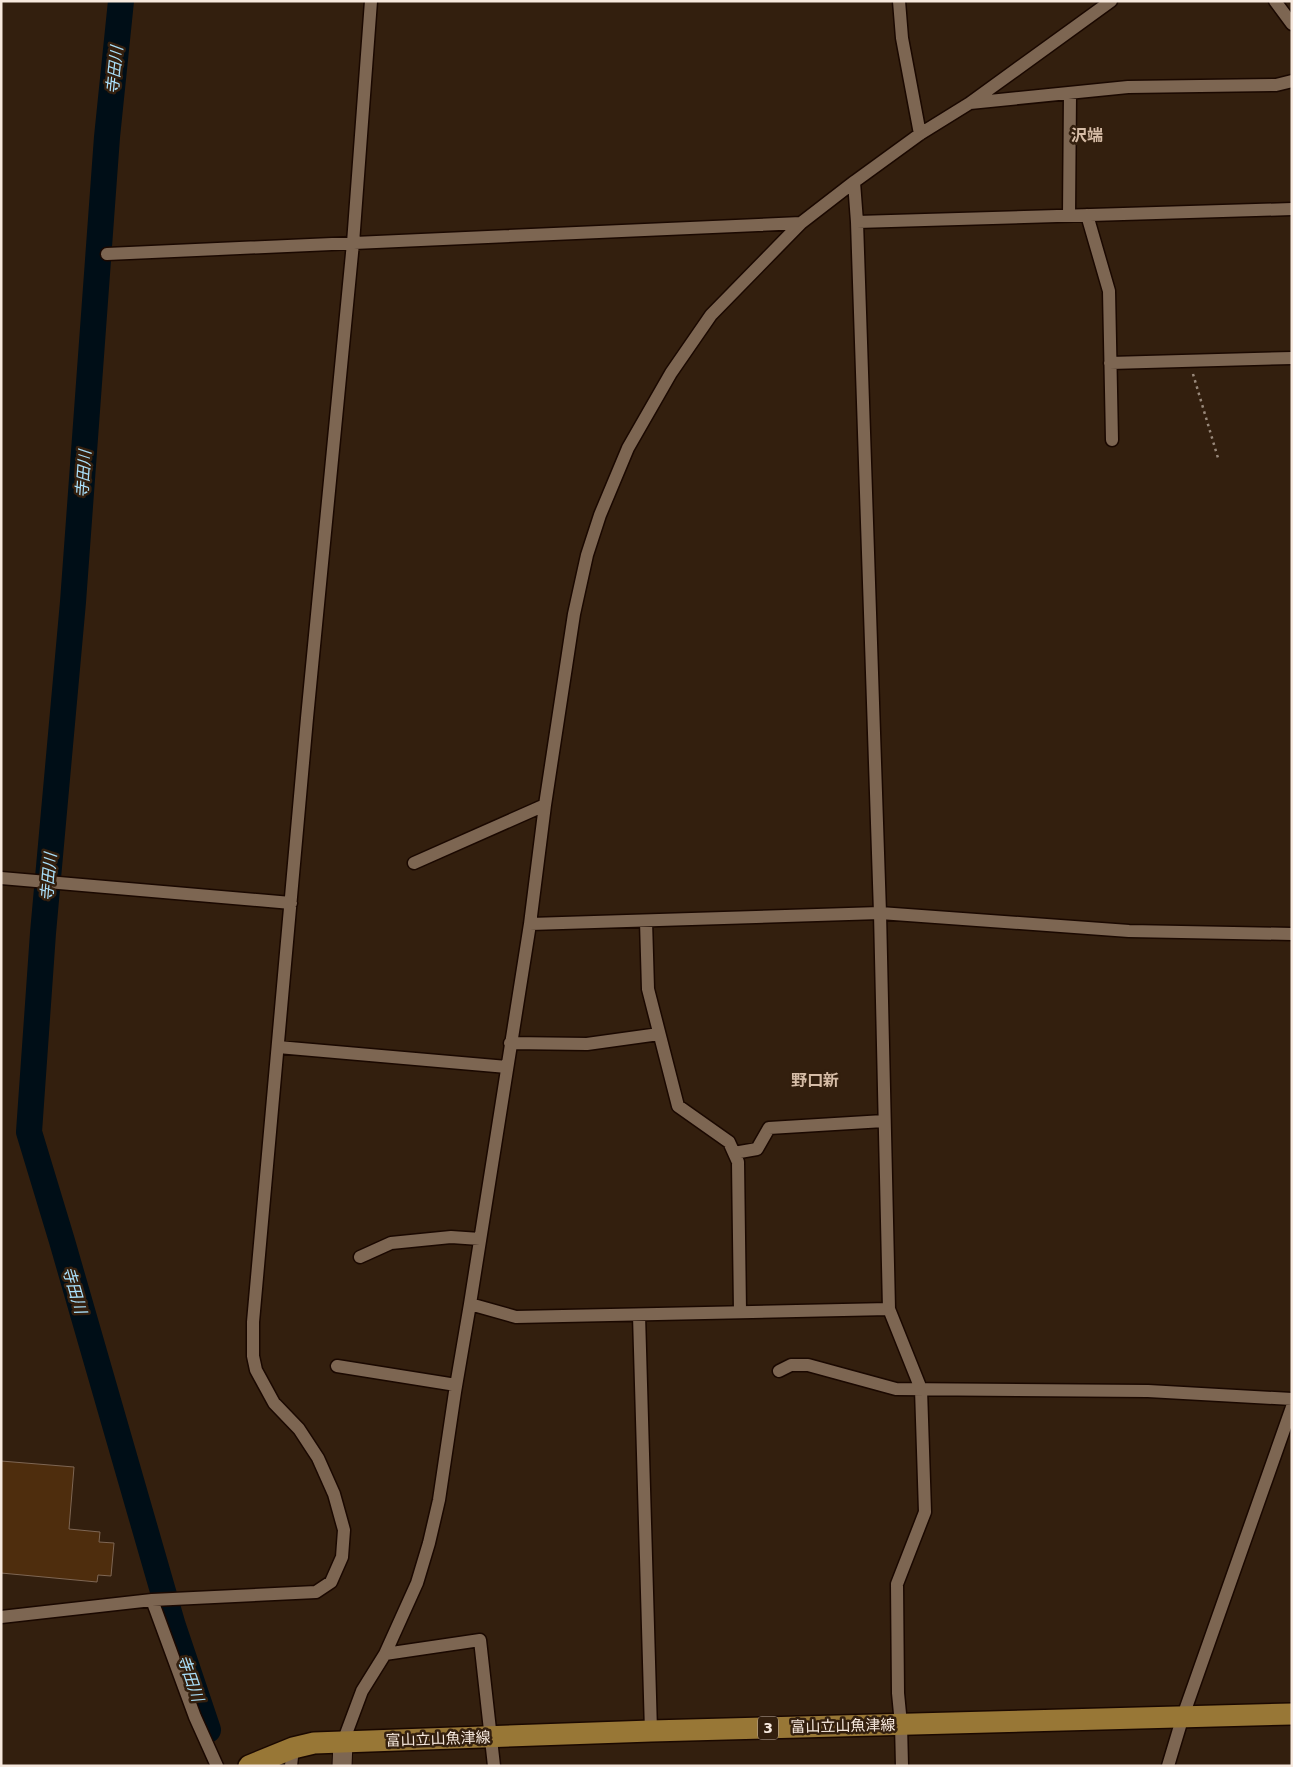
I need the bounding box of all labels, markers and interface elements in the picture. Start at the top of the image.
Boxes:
water label: 寺田川 [103,43,127,95]
district label: 沢端 [1071,126,1103,145]
water label: 寺田川 [72,447,95,499]
water label: 寺田川 [37,850,60,902]
district label: 野口新 [791,1071,839,1090]
water label: 寺田川 [59,1264,91,1318]
water label: 寺田川 [174,1652,208,1706]
road number: 3 [758,1716,778,1740]
street label: 富山立山魚津線 [790,1716,896,1736]
street label: 富山立山魚津線 [385,1728,491,1750]

